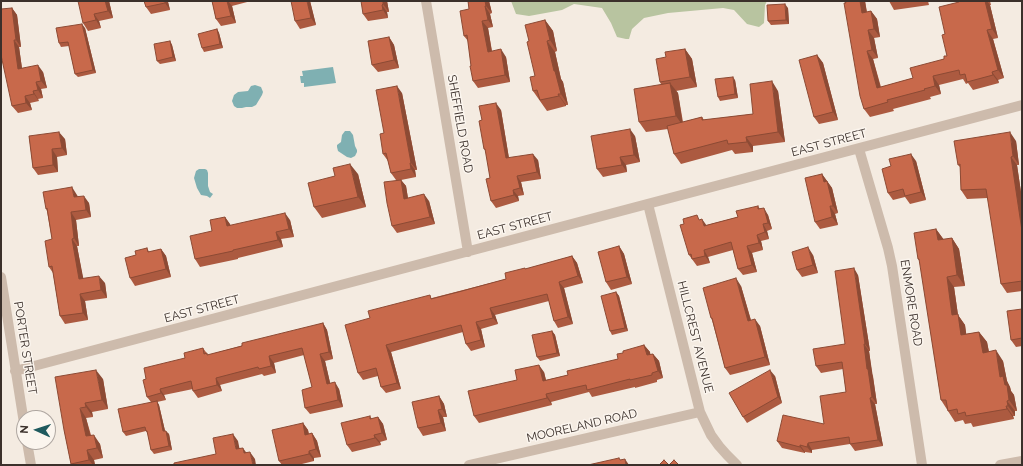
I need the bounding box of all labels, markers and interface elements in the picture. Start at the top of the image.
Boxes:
street label: SHEFFIELD ROAD [444,74,476,174]
street label: EAST STREET [790,126,868,160]
street label: EAST STREET [476,209,554,243]
street label: ENMORE ROAD [897,259,925,347]
street label: HILLCREST AVENUE [674,279,716,395]
street label: EAST STREET [163,292,241,326]
street label: PORTER STREET [11,300,39,396]
street label: MOORELAND ROAD [525,406,639,446]
north arrow [16,410,56,450]
text: N [18,425,31,434]

